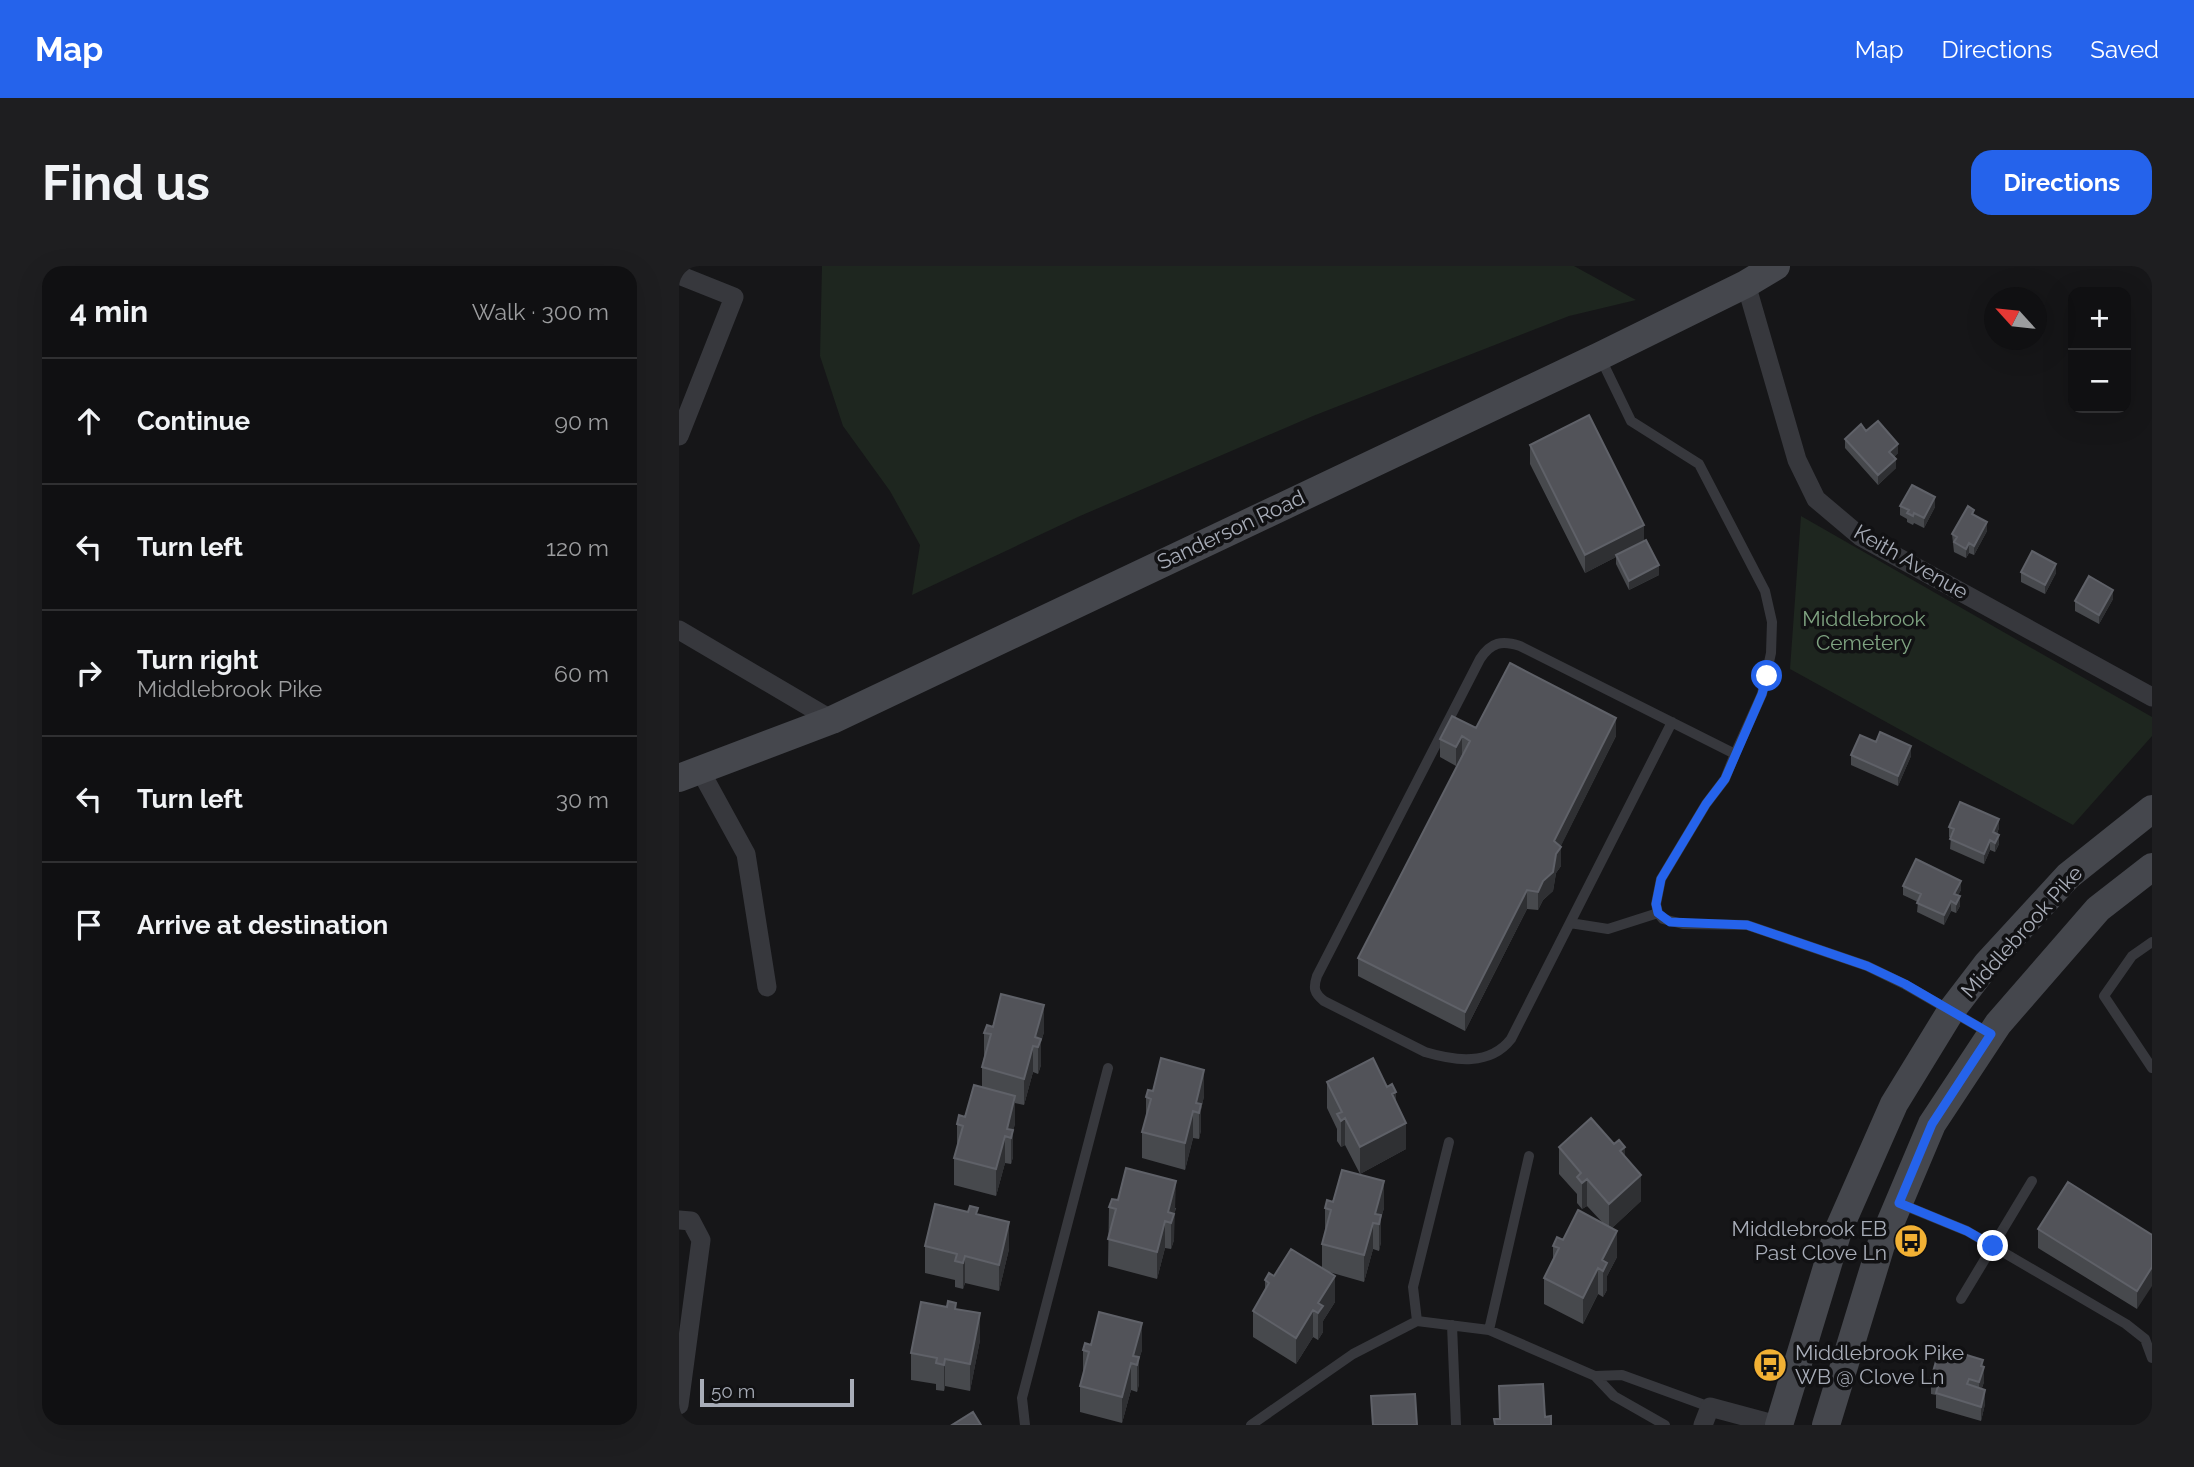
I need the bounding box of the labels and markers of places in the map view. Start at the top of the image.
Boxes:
place label: Middlebrook EB Past Clove Ln [1732,1216,1887,1265]
bus stop icon: Middlebrook EB Past Clove Ln [1892,1222,1930,1260]
place label: Middlebrook Pike WB @ Clove Ln [1795,1340,1964,1389]
bus stop icon: Middlebrook Pike WB @ Clove Ln [1751,1346,1789,1384]

